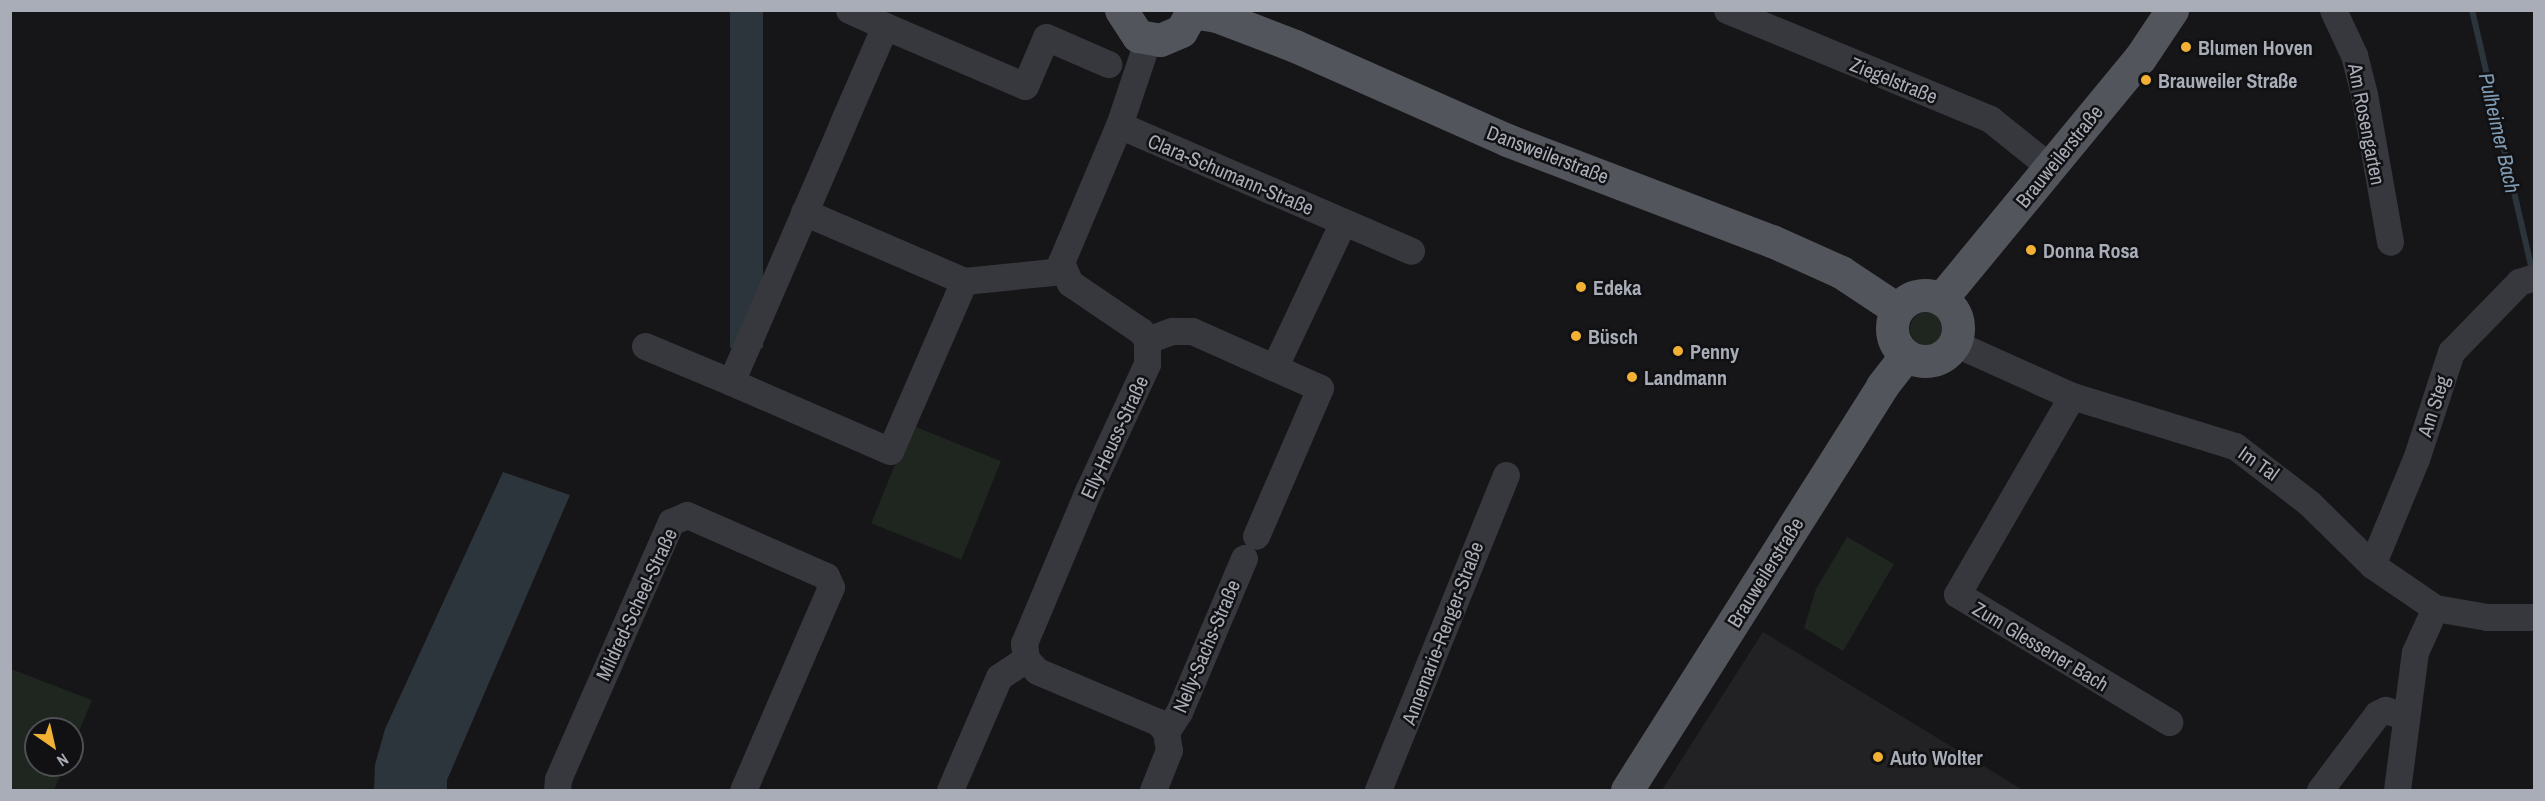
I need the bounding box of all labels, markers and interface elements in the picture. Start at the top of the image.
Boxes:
place label: Blumen Hoven [2198,35,2313,59]
marker: Blumen Hoven [2179,40,2193,54]
street label: Ziegelstraße [1847,52,1941,108]
street label: Am Rosengarten [2343,61,2391,187]
place label: Brauweiler Straße [2158,68,2297,92]
water label: Pulheimer Bach [2473,70,2525,196]
marker: Brauweiler Straße [2139,73,2153,87]
street label: Brauweilerstraße [2010,100,2108,212]
street label: Dansweilerstraße [1484,120,1612,188]
street label: Clara-Schumann-Straße [1145,128,1317,220]
place label: Donna Rosa [2043,238,2139,262]
marker: Donna Rosa [2024,243,2038,257]
place label: Edeka [1593,275,1641,299]
marker: Edeka [1574,280,1588,294]
place label: Büsch [1588,324,1638,348]
marker: Büsch [1569,329,1583,343]
place label: Penny [1690,339,1739,363]
marker: Penny [1671,344,1685,358]
place label: Landmann [1644,365,1727,389]
marker: Landmann [1625,370,1639,384]
street label: Elly-Heuss-Straße [1075,372,1153,502]
street label: Am Steg [2412,372,2454,440]
street label: Im Tal [2234,441,2284,485]
street label: Brauweilerstraße [1722,513,1808,631]
street label: Mildred-Scheel-Straße [590,524,682,684]
street label: Annemarie-Renger-Straße [1396,538,1488,728]
street label: Nelly-Sachs-Straße [1167,576,1245,716]
street label: Zum Glessener Bach [1969,596,2113,696]
north arrow [24,717,84,777]
place label: Auto Wolter [1890,745,1983,769]
text: N [53,748,73,772]
marker: Auto Wolter [1871,750,1885,764]

